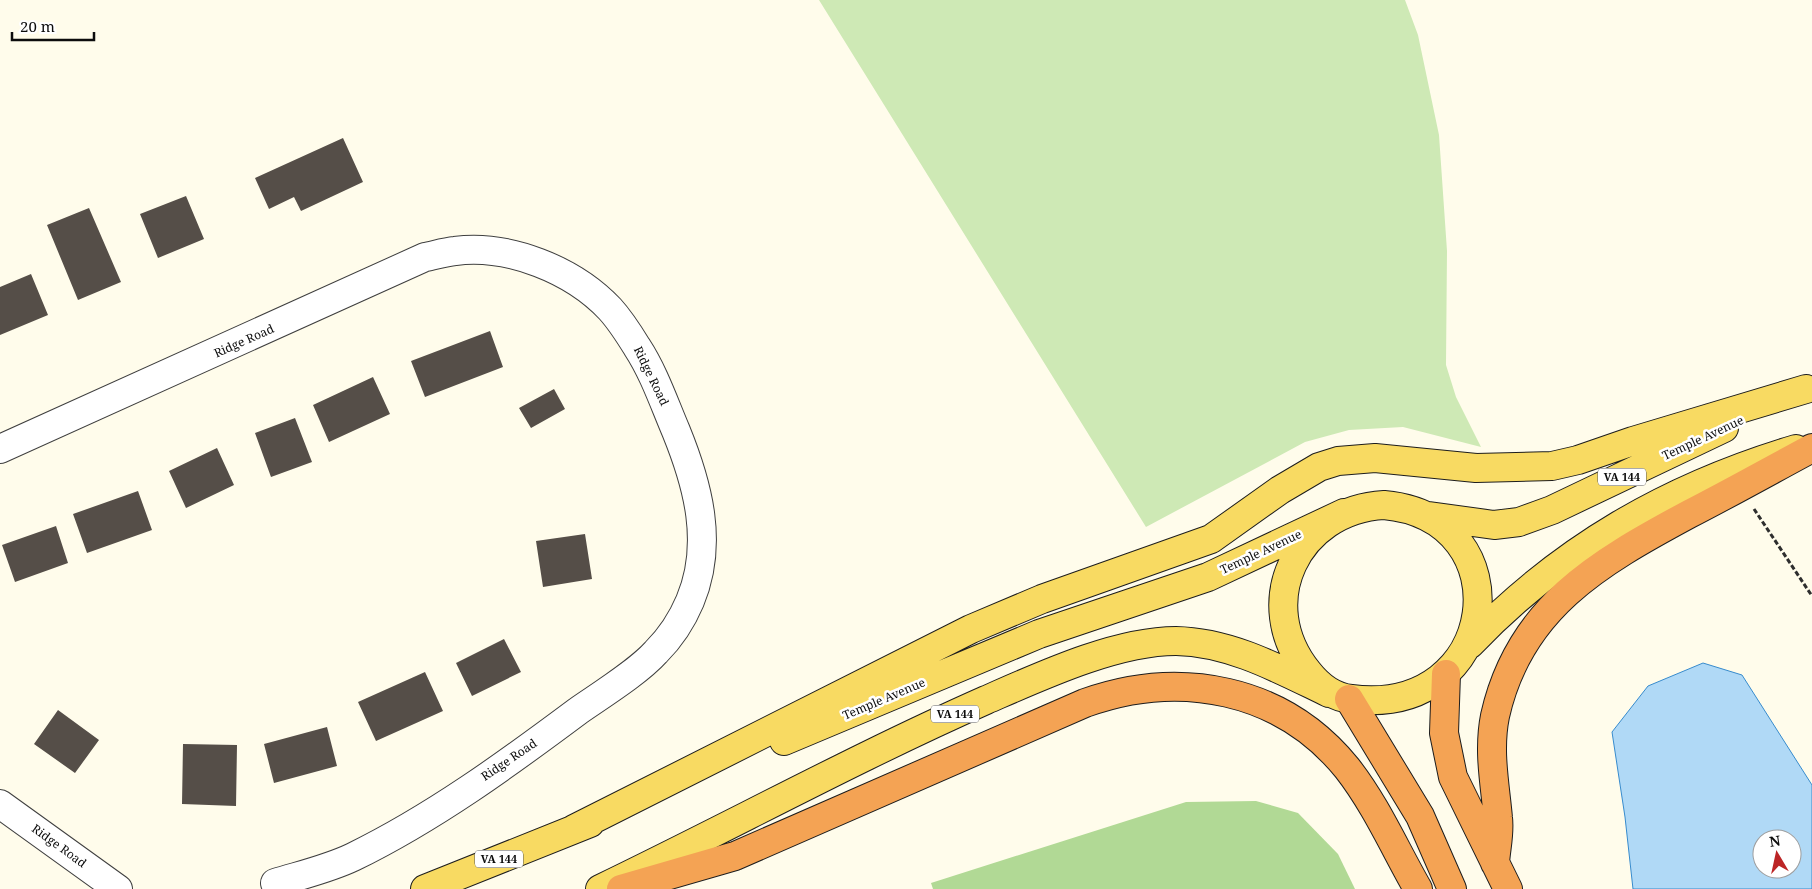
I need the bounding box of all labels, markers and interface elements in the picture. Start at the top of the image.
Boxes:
scale bar [12,10,95,42]
text: 20 m [20,16,55,36]
street label: Ridge Road [211,320,277,361]
street label: Ridge Road [630,343,673,409]
street label: Temple Avenue [1659,411,1746,464]
road number: VA 144 [1598,468,1646,486]
street label: Temple Avenue [1217,525,1304,578]
street label: Temple Avenue [840,674,928,724]
road number: VA 144 [931,706,979,722]
street label: Ridge Road [477,734,541,785]
street label: Ridge Road [28,820,91,872]
north arrow [1752,829,1802,879]
text: N [1768,830,1782,851]
road number: VA 144 [475,851,523,868]

